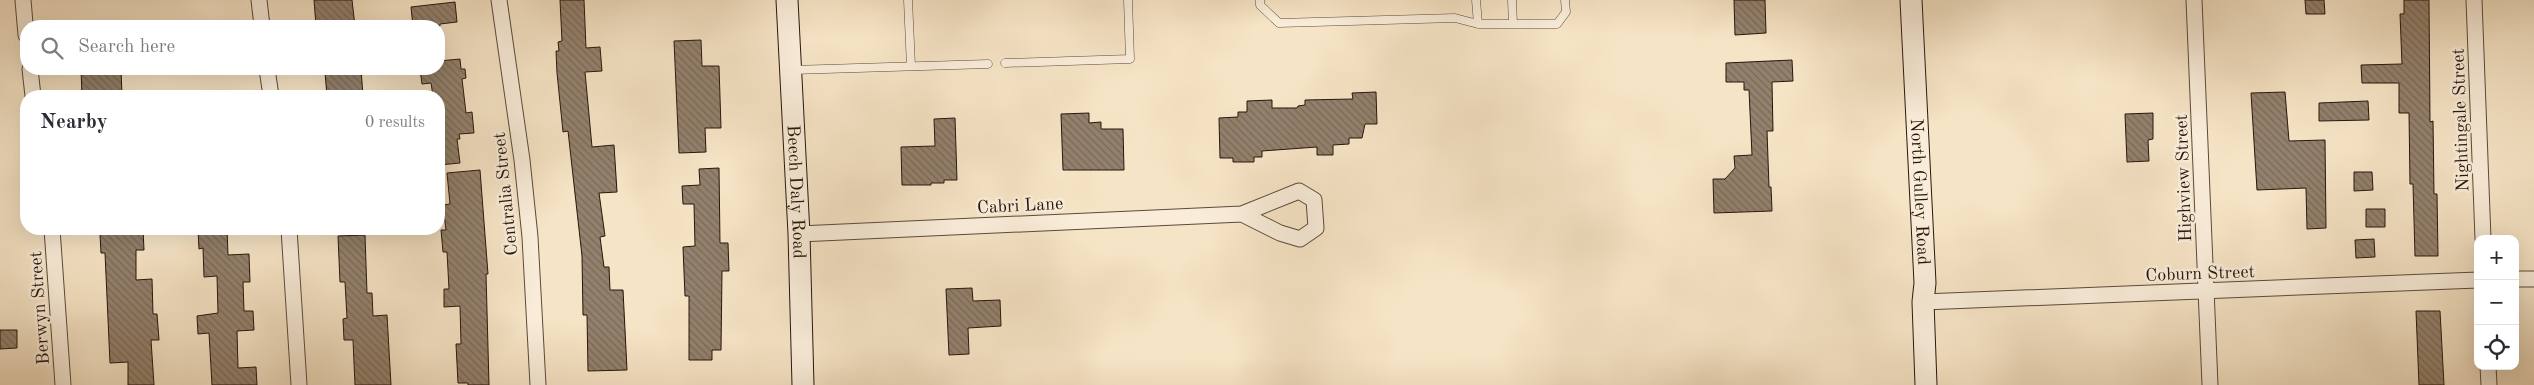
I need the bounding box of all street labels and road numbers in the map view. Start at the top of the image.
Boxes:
street label: Nightingale Street [2449,48,2472,192]
street label: Highview Street [2173,114,2195,242]
street label: North Gulley Road [1907,118,1932,266]
street label: Beech Daly Road [783,124,808,259]
street label: Centralia Street [491,131,521,256]
street label: Cabri Lane [976,195,1064,217]
street label: Berwyn Street [27,250,53,365]
street label: Coburn Street [2145,263,2255,285]

